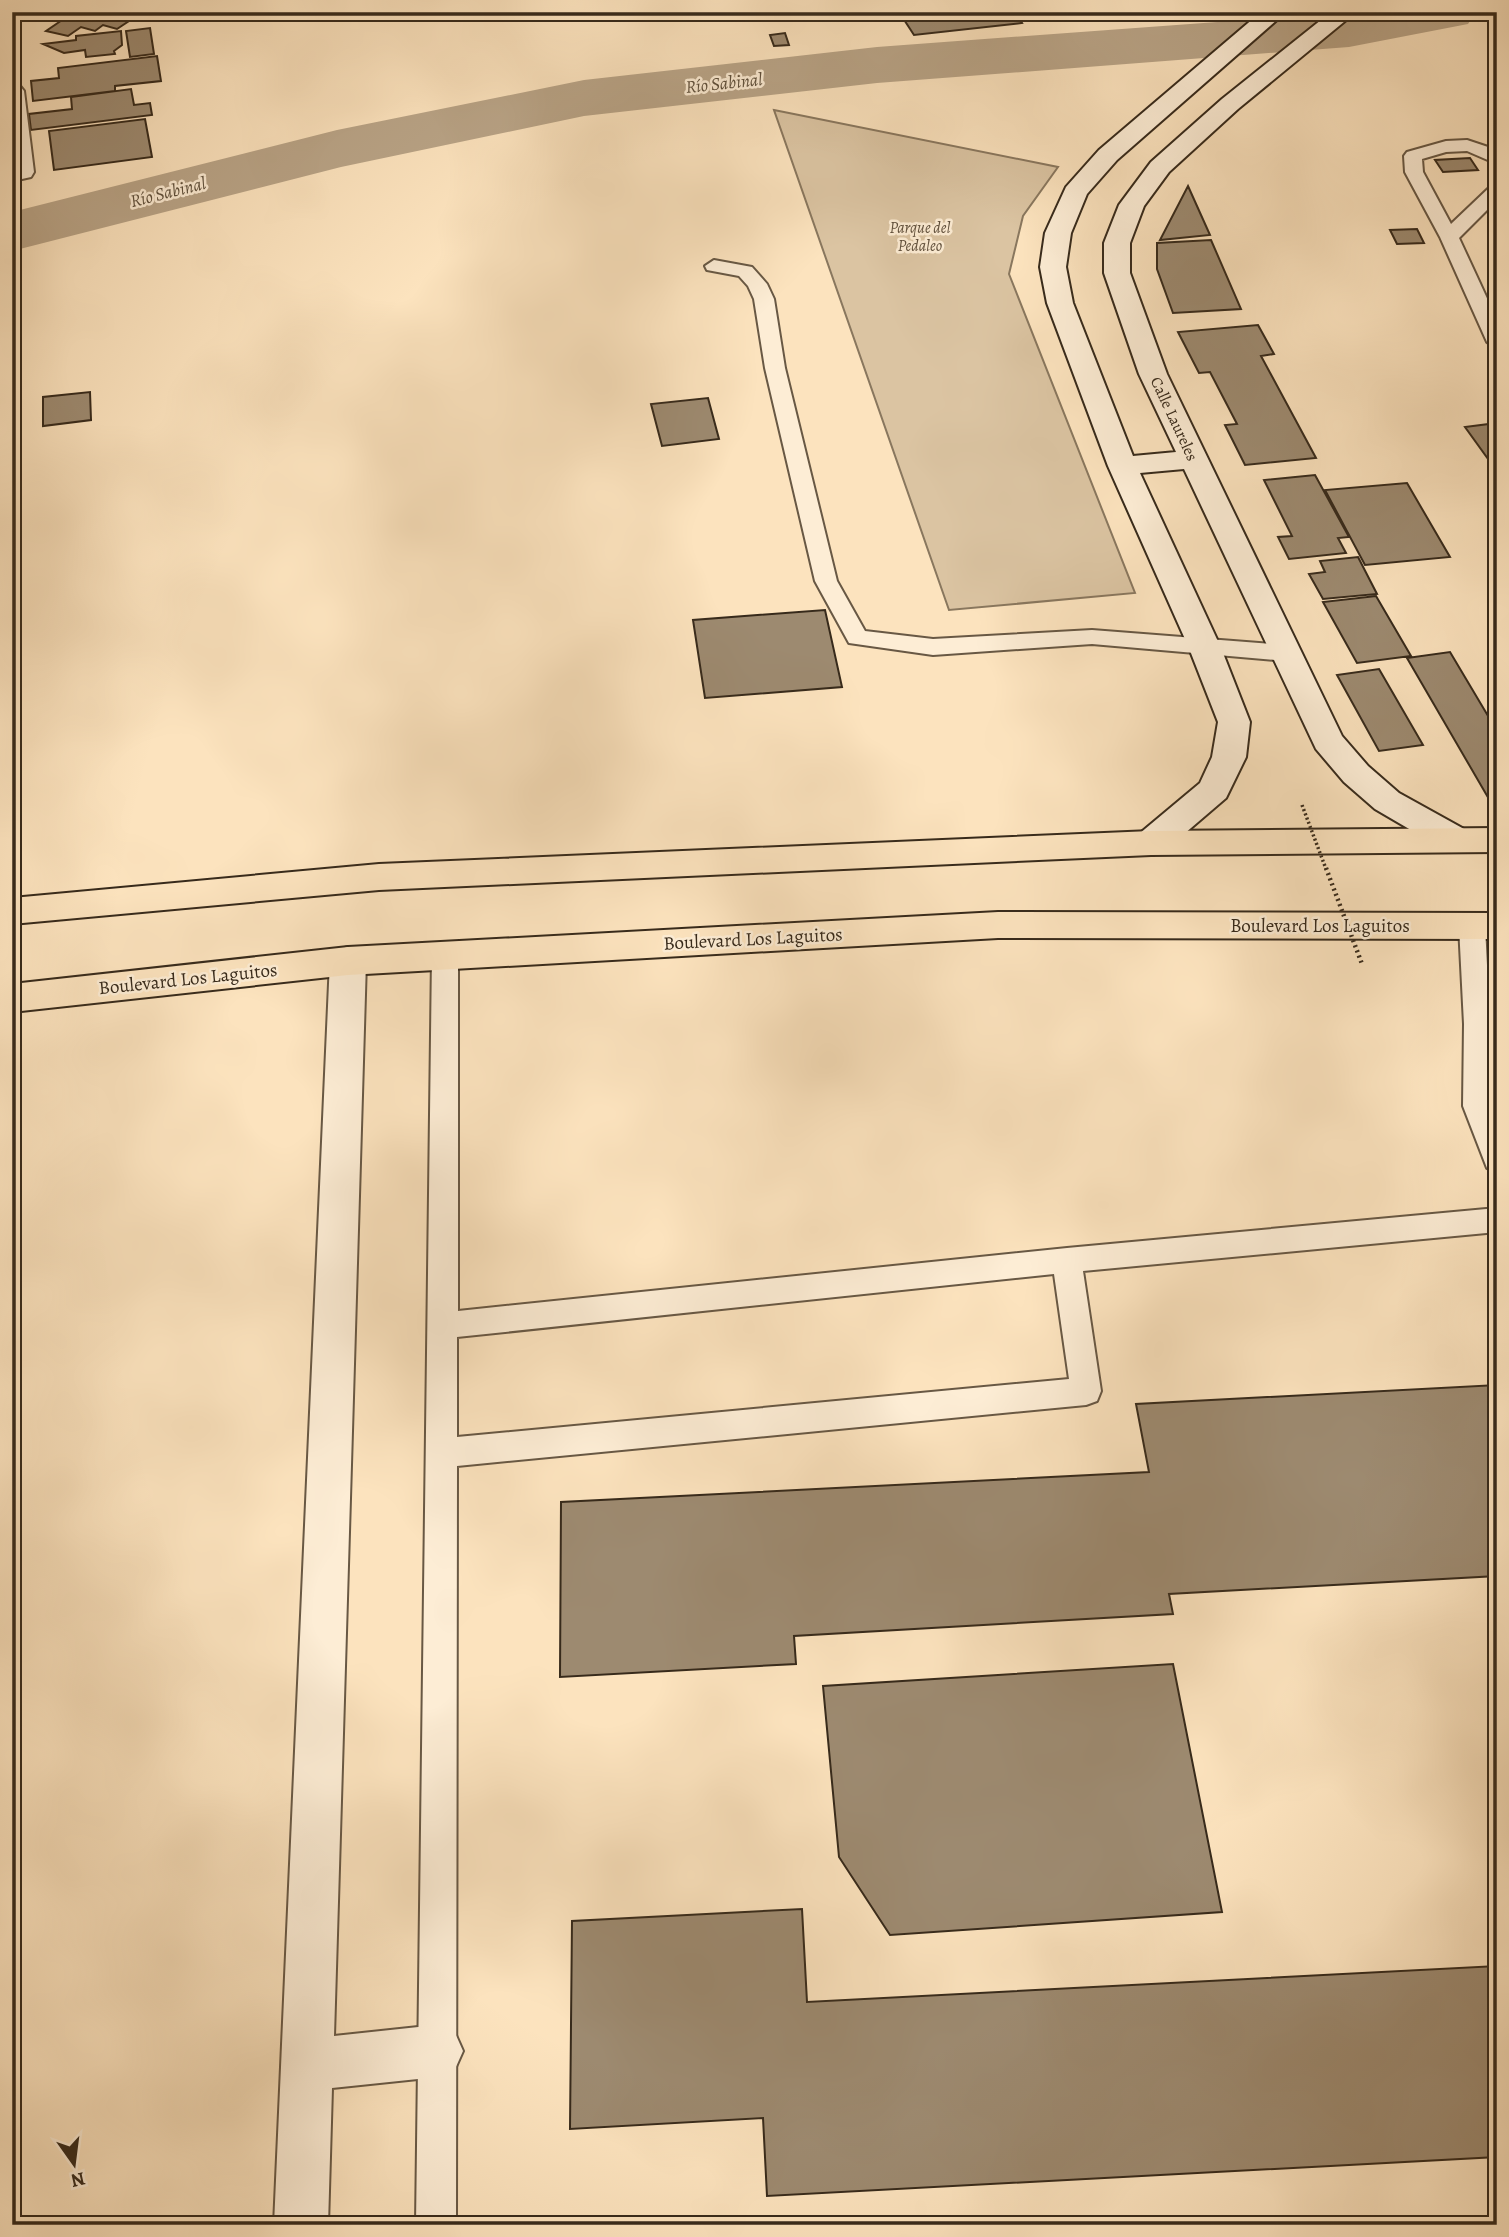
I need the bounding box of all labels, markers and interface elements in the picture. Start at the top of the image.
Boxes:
water label: Río Sabinal [684,67,764,99]
water label: Río Sabinal [128,171,209,213]
park label: Parque del Pedaleo [890,217,950,257]
street label: Calle Laureles [1145,373,1203,465]
street label: Boulevard Los Laguitos [1230,913,1410,939]
street label: Boulevard Los Laguitos [663,921,843,957]
street label: Boulevard Los Laguitos [97,957,279,1001]
north arrow [38,2128,108,2198]
text: N [68,2165,88,2194]

